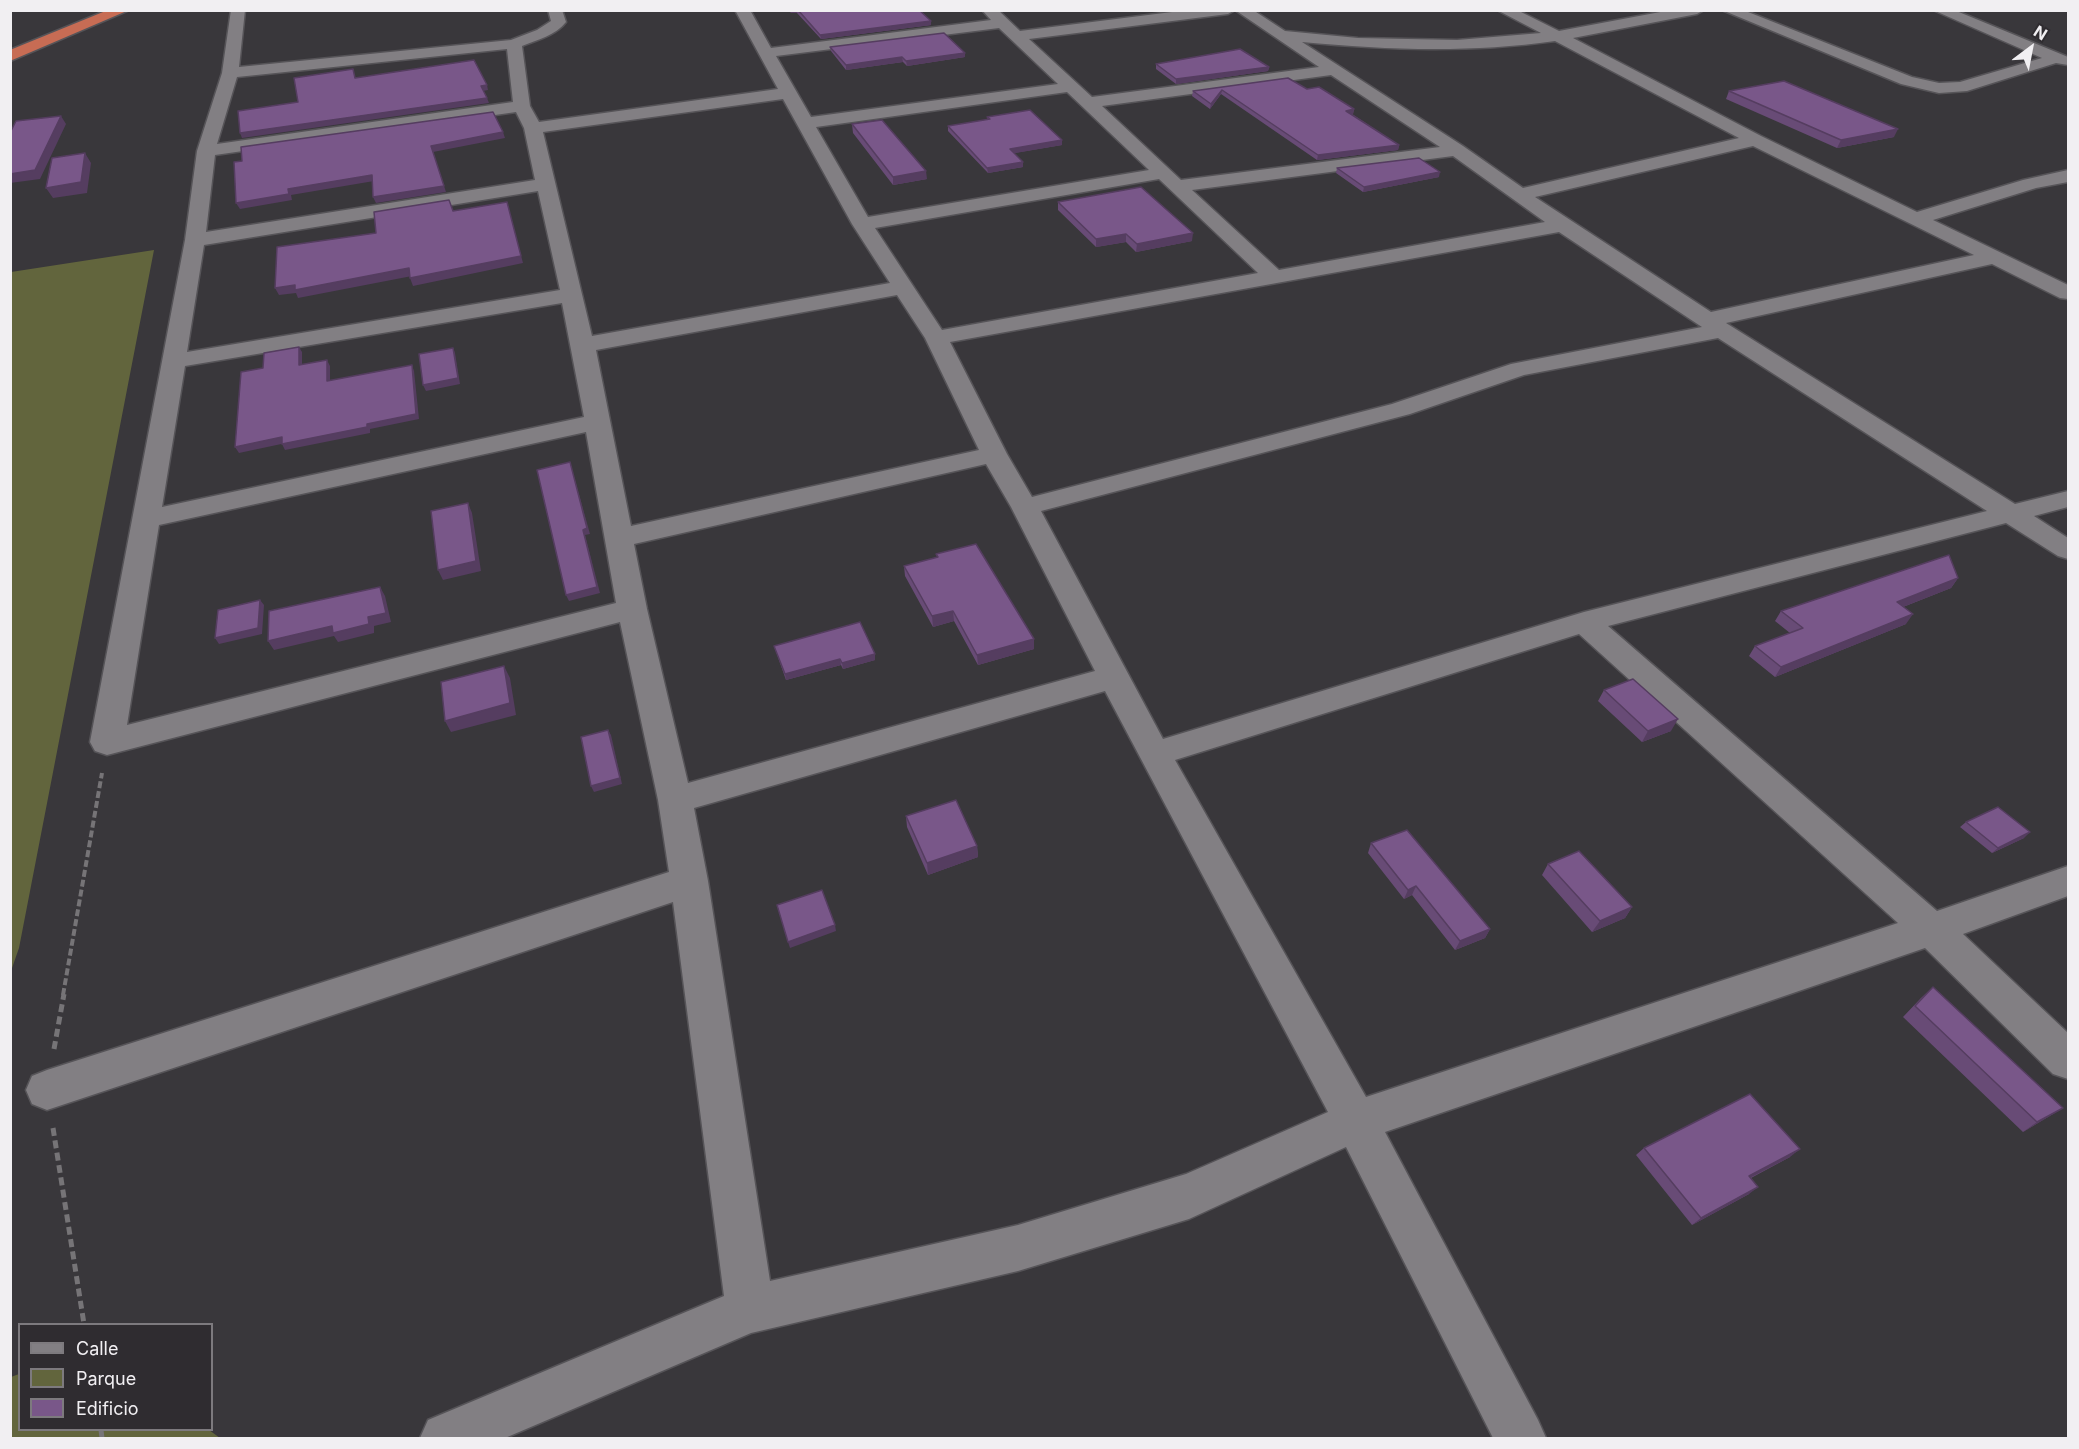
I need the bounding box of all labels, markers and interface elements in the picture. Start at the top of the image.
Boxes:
north arrow [2001,18,2061,78]
text: N [2030,21,2051,44]
legend [18,1323,213,1431]
text: Calle [76,1338,118,1359]
text: Parque [76,1368,136,1389]
text: Edificio [76,1398,139,1419]

